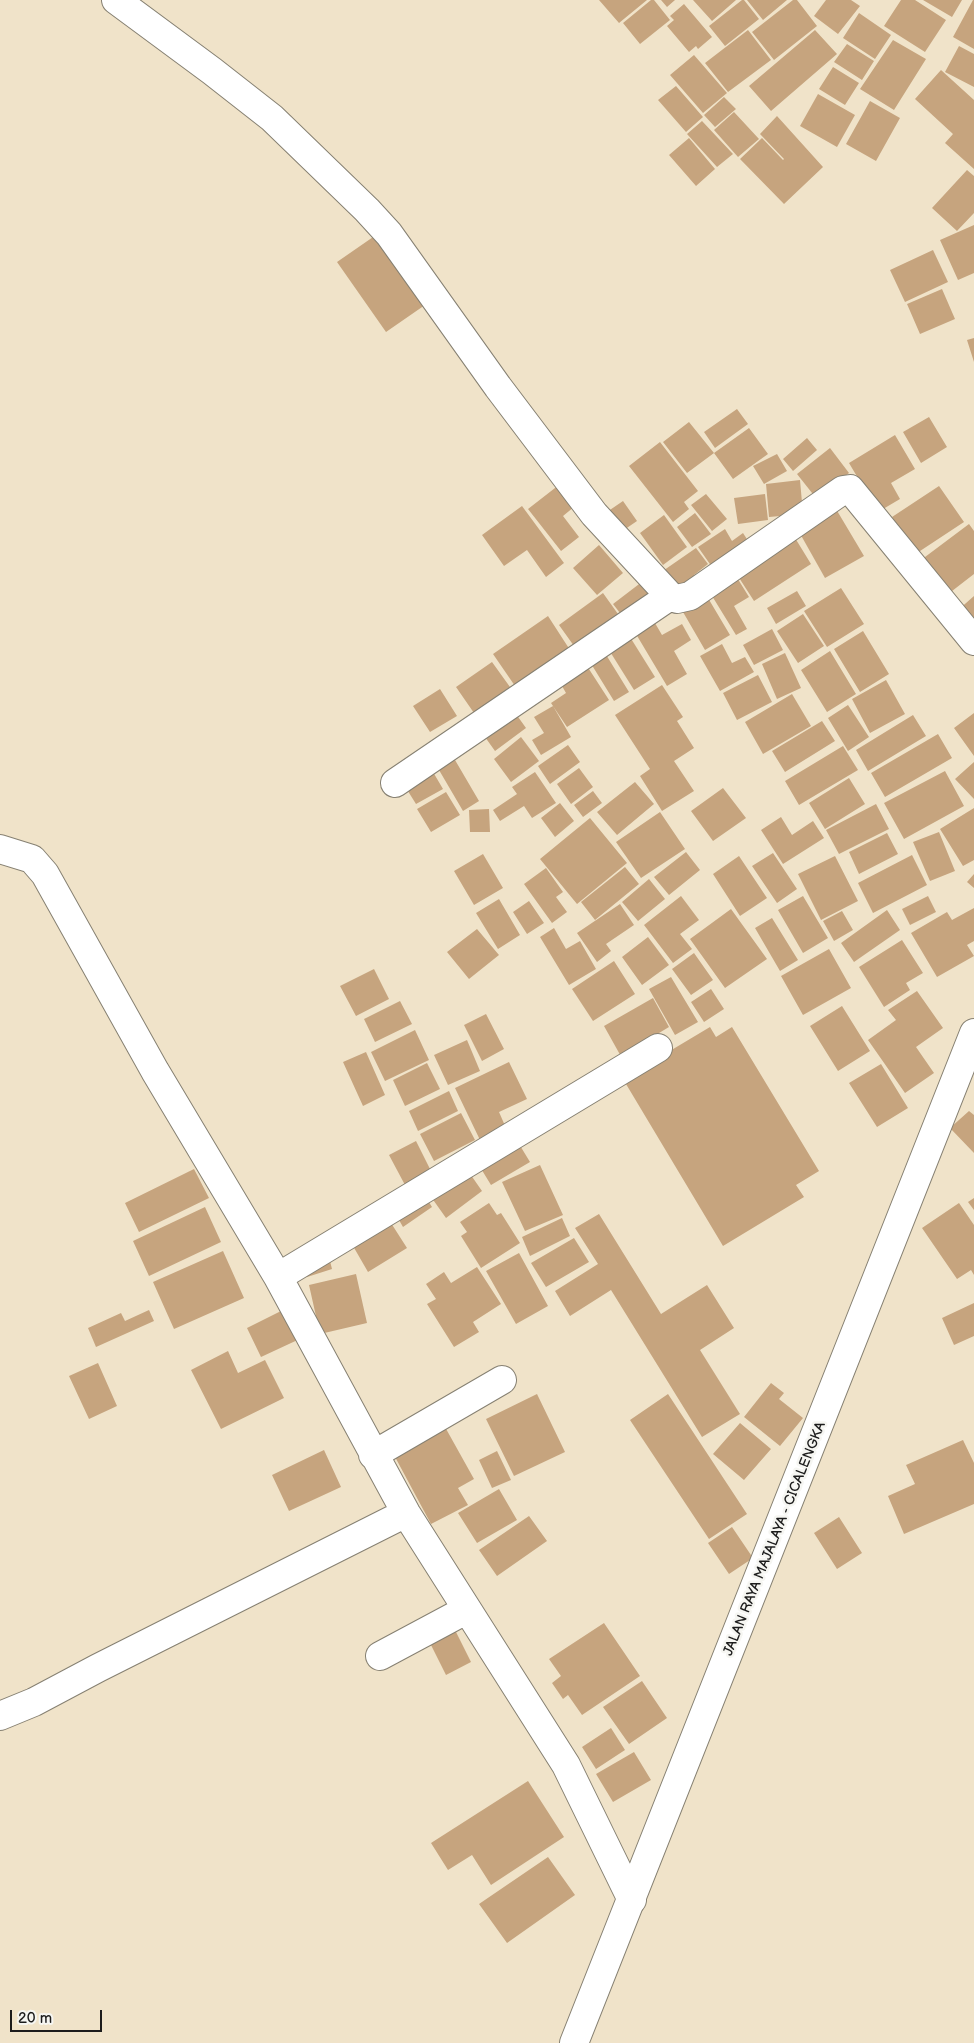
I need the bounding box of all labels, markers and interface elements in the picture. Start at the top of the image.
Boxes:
street label: JALAN RAYA MAJALAYA - CICALENGKA [720,1420,830,1658]
scale bar [12,2000,105,2032]
text: 20 m [18,2009,52,2028]

